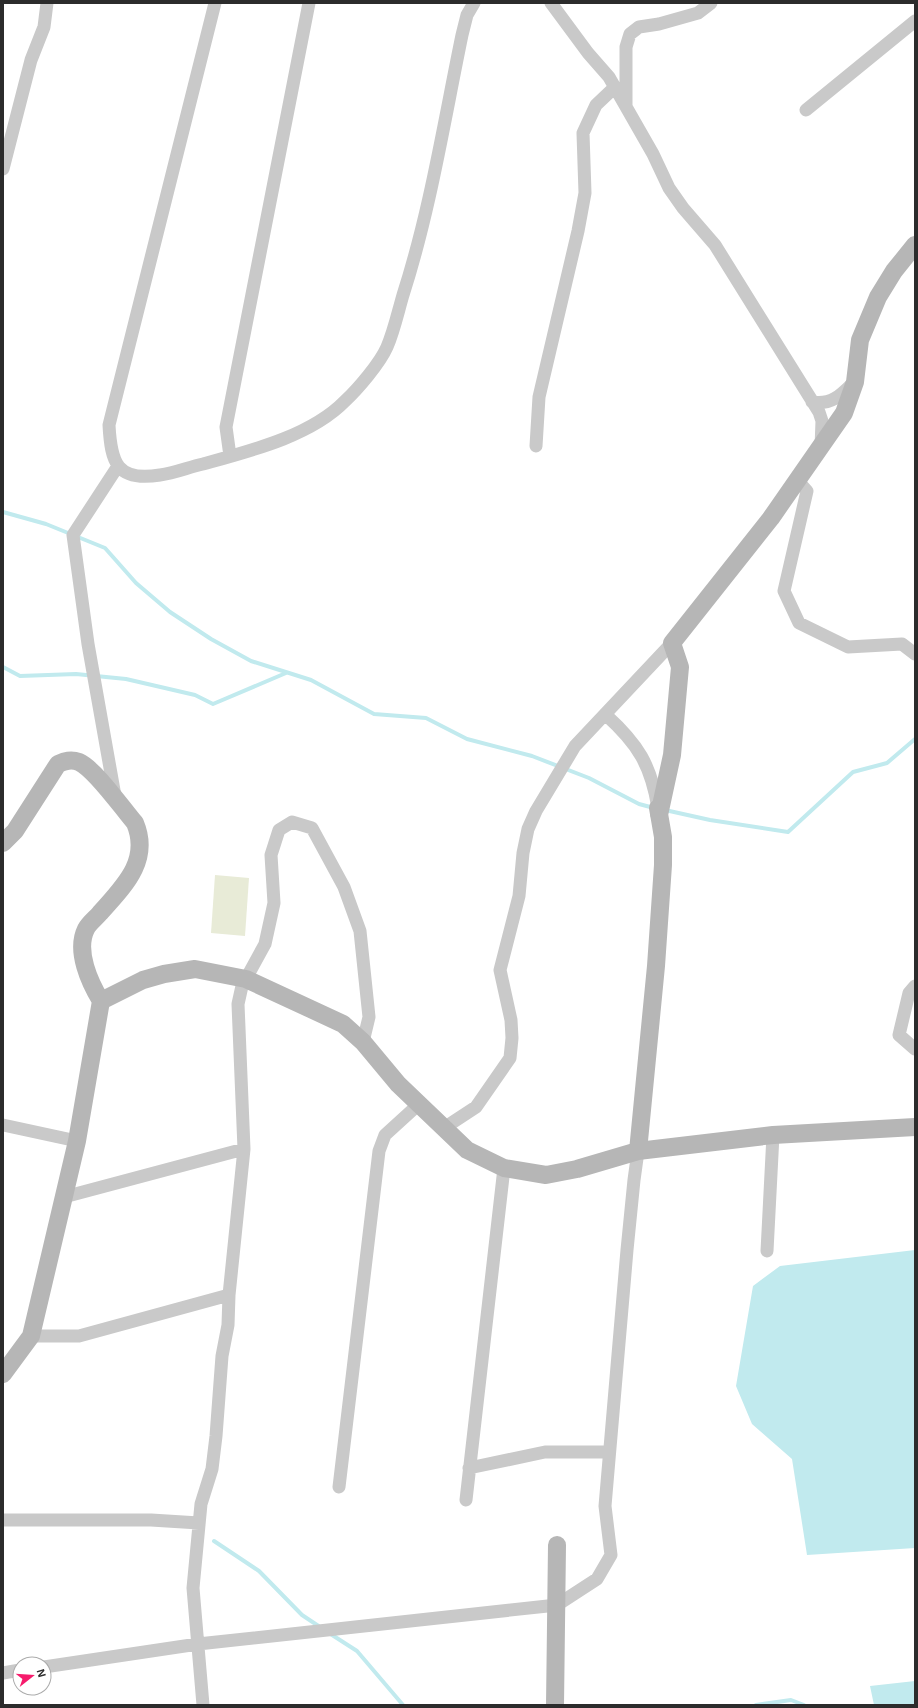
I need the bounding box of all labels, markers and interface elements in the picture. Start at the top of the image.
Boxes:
north arrow [12,1656,52,1696]
text: N [35,1668,48,1679]

